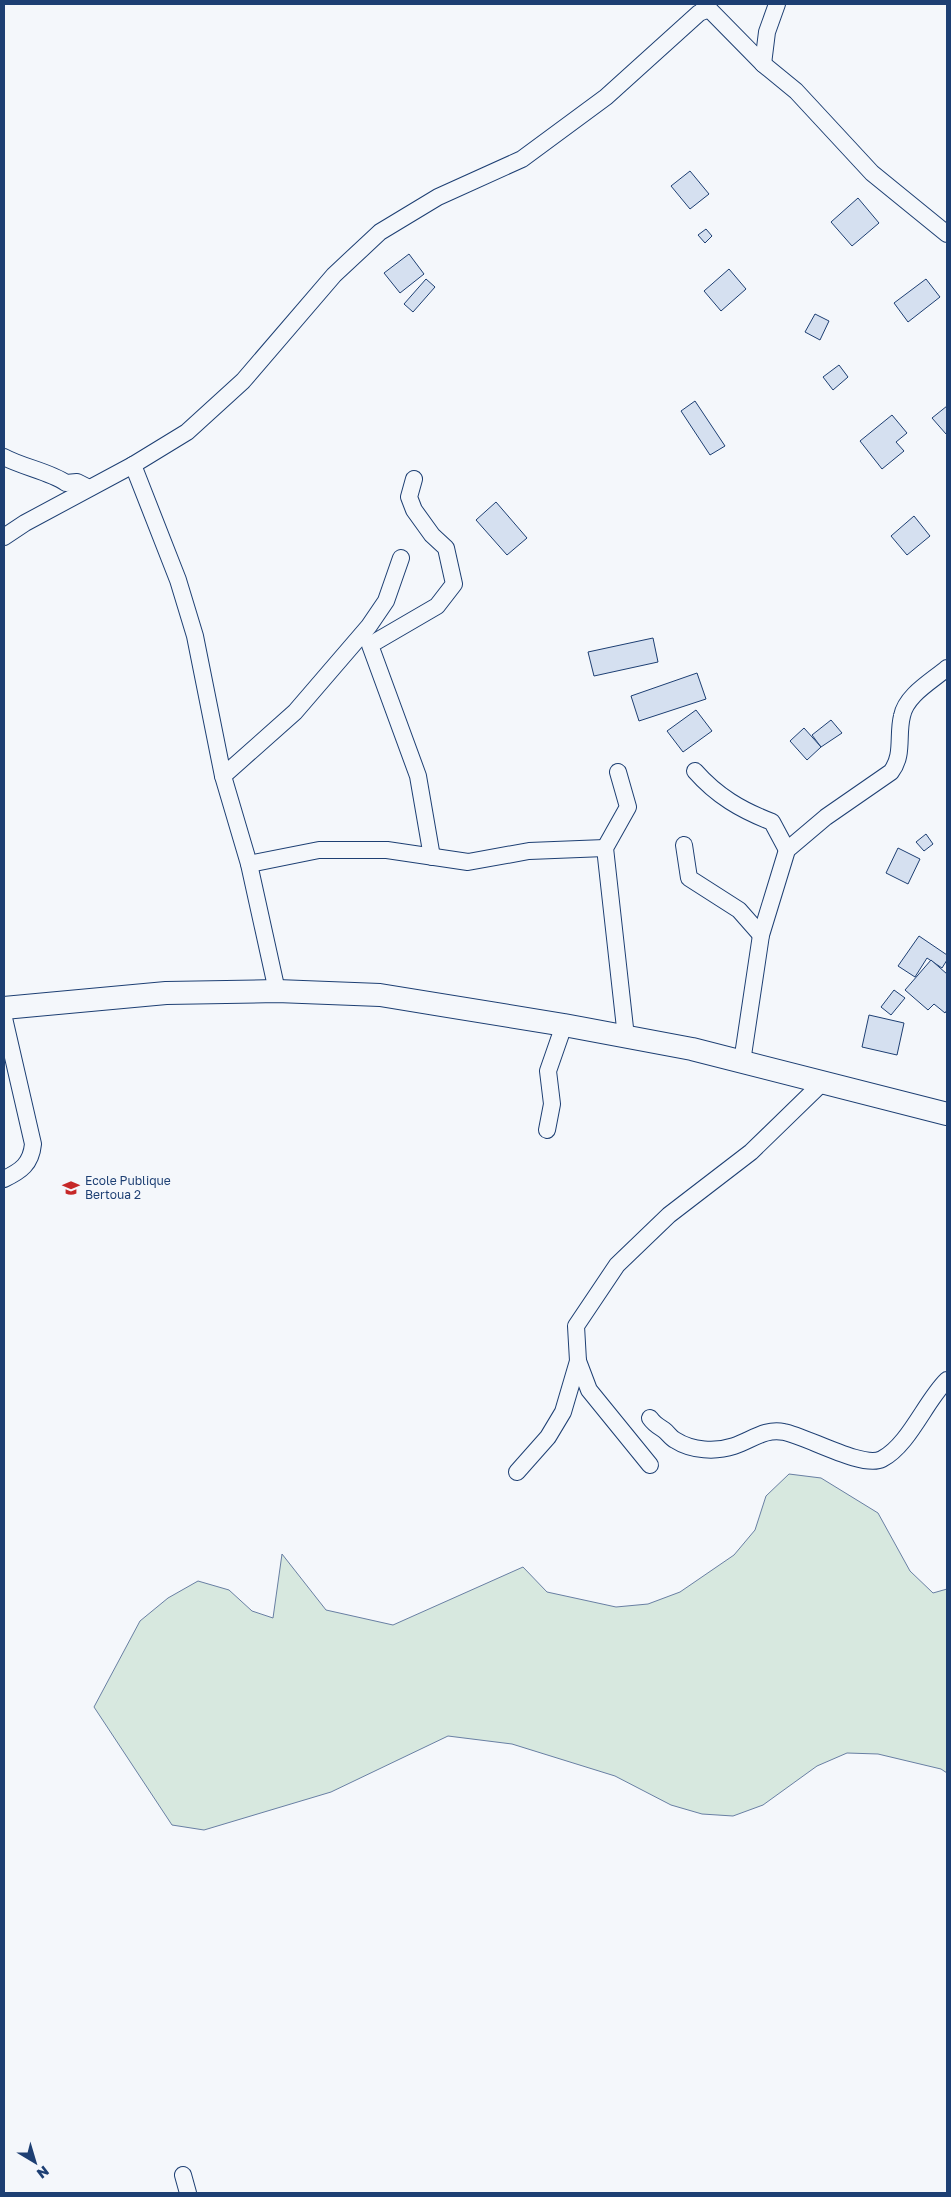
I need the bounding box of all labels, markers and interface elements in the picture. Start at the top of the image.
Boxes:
place label: Ecole Publique Bertoua 2 [85,1173,171,1202]
school or university icon: Ecole Publique Bertoua 2 [61,1178,81,1198]
north arrow [10,2137,60,2187]
text: N [34,2163,53,2183]

